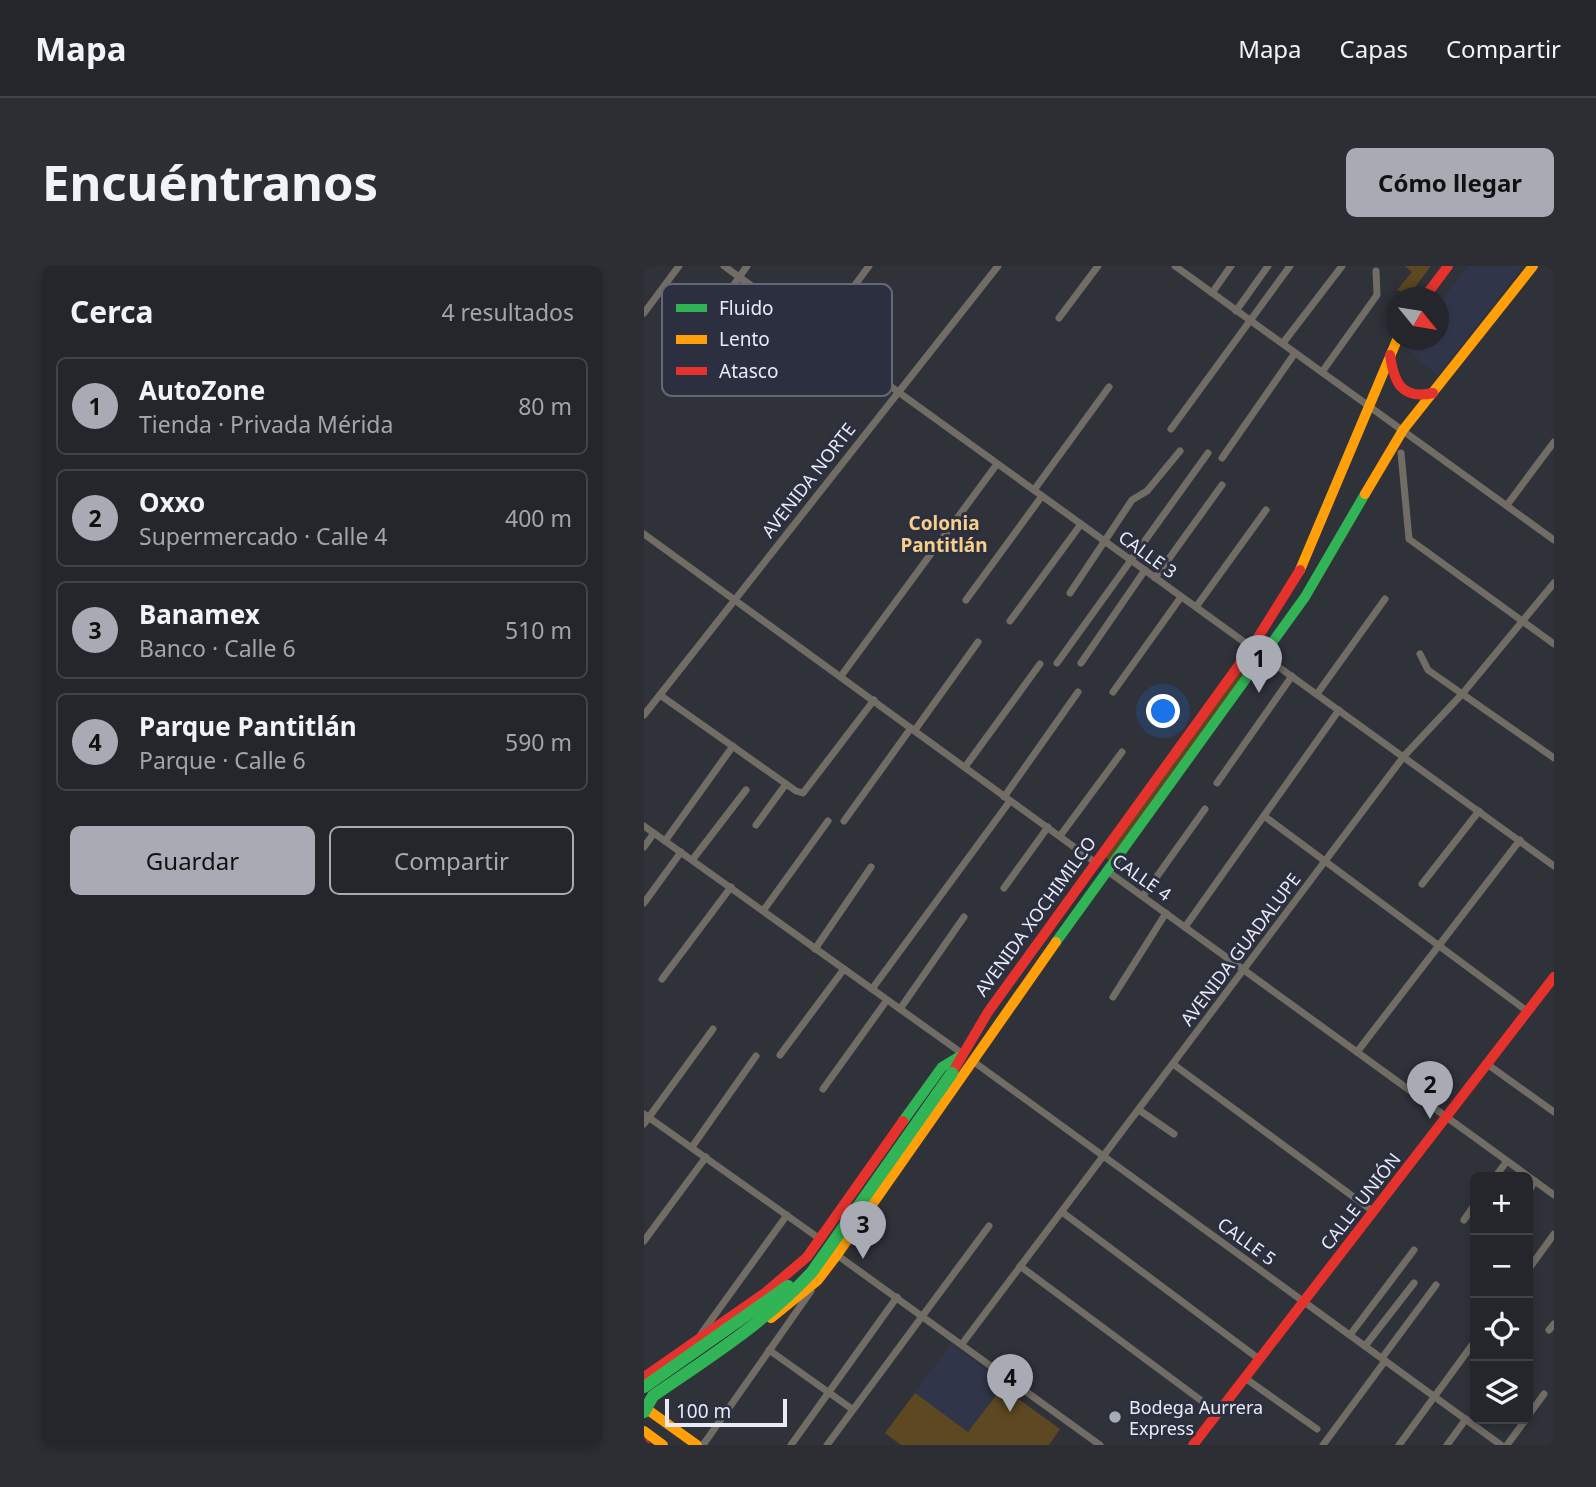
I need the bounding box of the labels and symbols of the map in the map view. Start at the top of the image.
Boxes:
legend [662,284,892,396]
north arrow [1386,287,1449,350]
text: Fluido [719,295,774,321]
text: Lento [719,326,770,352]
text: Atasco [719,358,778,384]
street label: AVENIDA NORTE [756,418,860,542]
district label: Colonia Pantitlán [900,510,988,558]
street label: CALLE 3 [1114,525,1182,583]
pin: 1 [1236,635,1282,693]
your location [1146,694,1180,728]
street label: AVENIDA XOCHIMILCO [969,831,1101,1001]
street label: CALLE 4 [1108,848,1176,906]
street label: AVENIDA GUADALUPE [1175,868,1305,1030]
pin: 2 [1407,1061,1453,1119]
street label: CALLE UNIÓN [1314,1147,1406,1255]
pin: 3 [840,1201,886,1259]
street label: CALLE 5 [1213,1212,1281,1270]
pin: 4 [987,1354,1033,1412]
place label: Bodega Aurrera Express [1129,1395,1263,1440]
scale bar [665,1396,788,1428]
marker: Bodega Aurrera Express [1107,1409,1123,1425]

